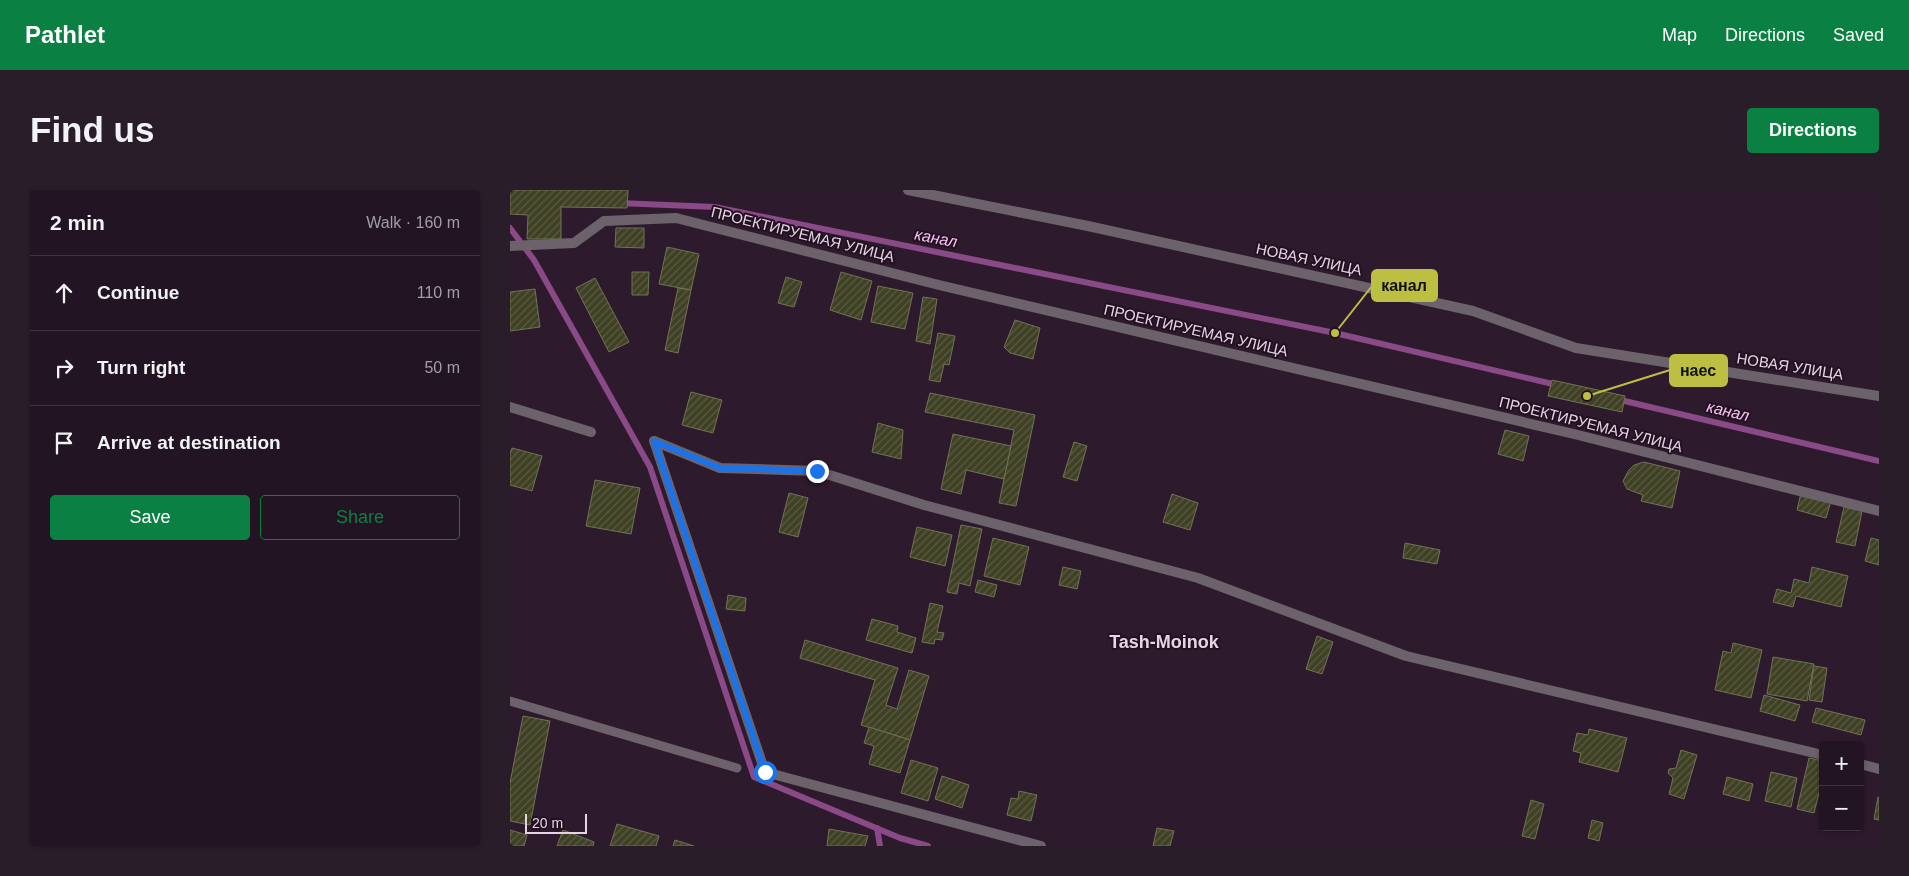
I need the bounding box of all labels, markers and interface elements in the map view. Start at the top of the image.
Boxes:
text: Pathlet [25,21,105,48]
text: Map [1662,25,1697,45]
text: Directions [1725,25,1805,45]
text: Saved [1833,25,1884,45]
button: Directions [1747,108,1879,153]
text: Find us [30,110,154,149]
street label: ПРОЕКТИРУЕМАЯ УЛИЦА [710,203,896,265]
text: 2 min [50,211,105,234]
text: Walk · 160 m [366,214,460,231]
water label: канал [913,226,959,250]
street label: НОВАЯ УЛИЦА [1255,239,1363,279]
callout: канал [1372,270,1437,301]
text: канал [1381,277,1427,294]
icon: ahead [50,279,78,307]
text: Continue [97,282,179,303]
text: 110 m [417,284,460,301]
street label: ПРОЕКТИРУЕМАЯ УЛИЦА [1102,301,1290,359]
street label: НОВАЯ УЛИЦА [1735,349,1845,383]
icon: right [50,354,78,382]
callout: наес [1670,355,1727,386]
text: Turn right [97,357,185,378]
text: 50 m [424,359,460,376]
text: наес [1680,362,1716,379]
street label: ПРОЕКТИРУЕМАЯ УЛИЦА [1498,393,1684,455]
water label: канал [1705,398,1751,424]
icon: arrive [50,429,78,457]
text: Arrive at destination [97,432,281,453]
route end [806,460,829,483]
button: Save [50,495,250,540]
button: Share [260,495,460,540]
district label: Tash-Moinok [1109,632,1220,652]
map controls [1819,741,1864,831]
button: + [1819,741,1864,786]
route start [754,761,777,784]
button: − [1819,786,1864,831]
scale bar [525,811,588,834]
text: 20 m [532,815,563,831]

